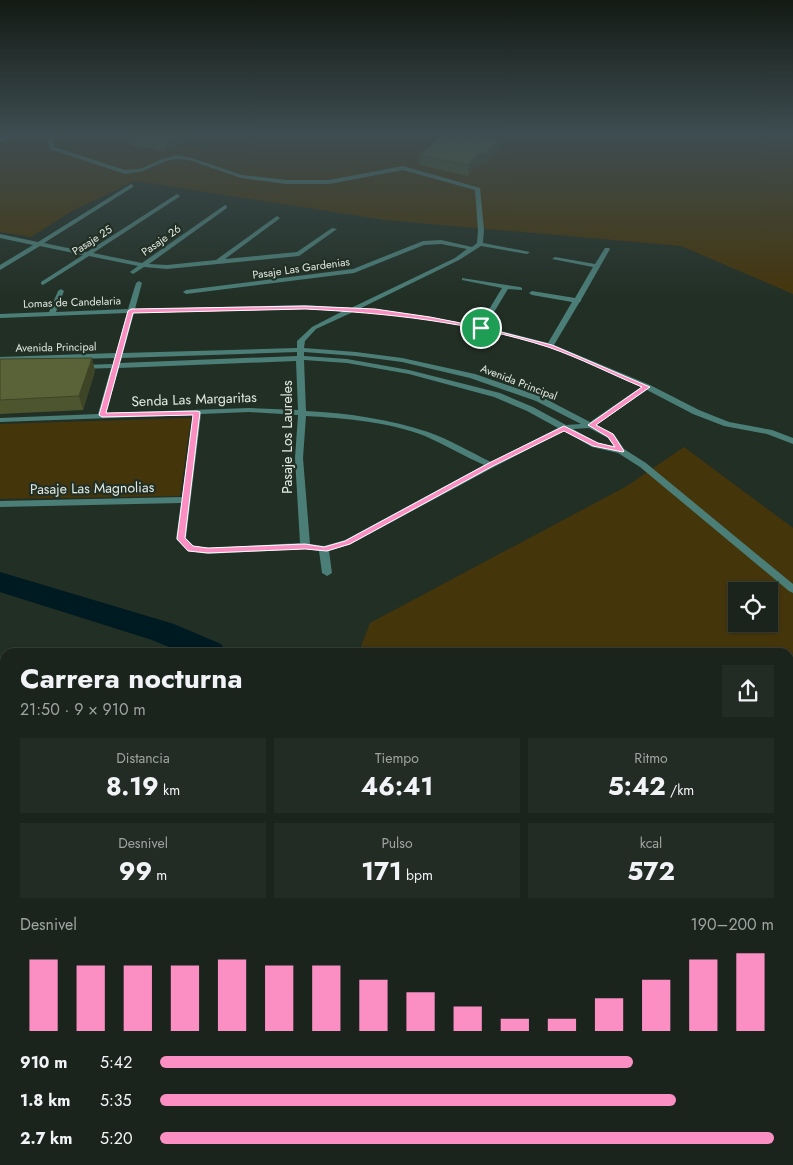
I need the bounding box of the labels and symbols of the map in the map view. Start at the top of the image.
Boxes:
street label: Pasaje 25 [69,221,115,259]
street label: Pasaje 26 [138,221,184,259]
street label: Pasaje Las Gardenias [251,253,351,283]
street label: Lomas de Candelaria [23,292,121,312]
pin [460,307,502,349]
street label: Avenida Principal [15,338,97,356]
street label: Avenida Principal [478,360,560,404]
street label: Pasaje Los Laureles [277,380,297,494]
street label: Senda Las Margaritas [131,387,257,411]
street label: Pasaje Las Magnolias [30,477,155,499]

